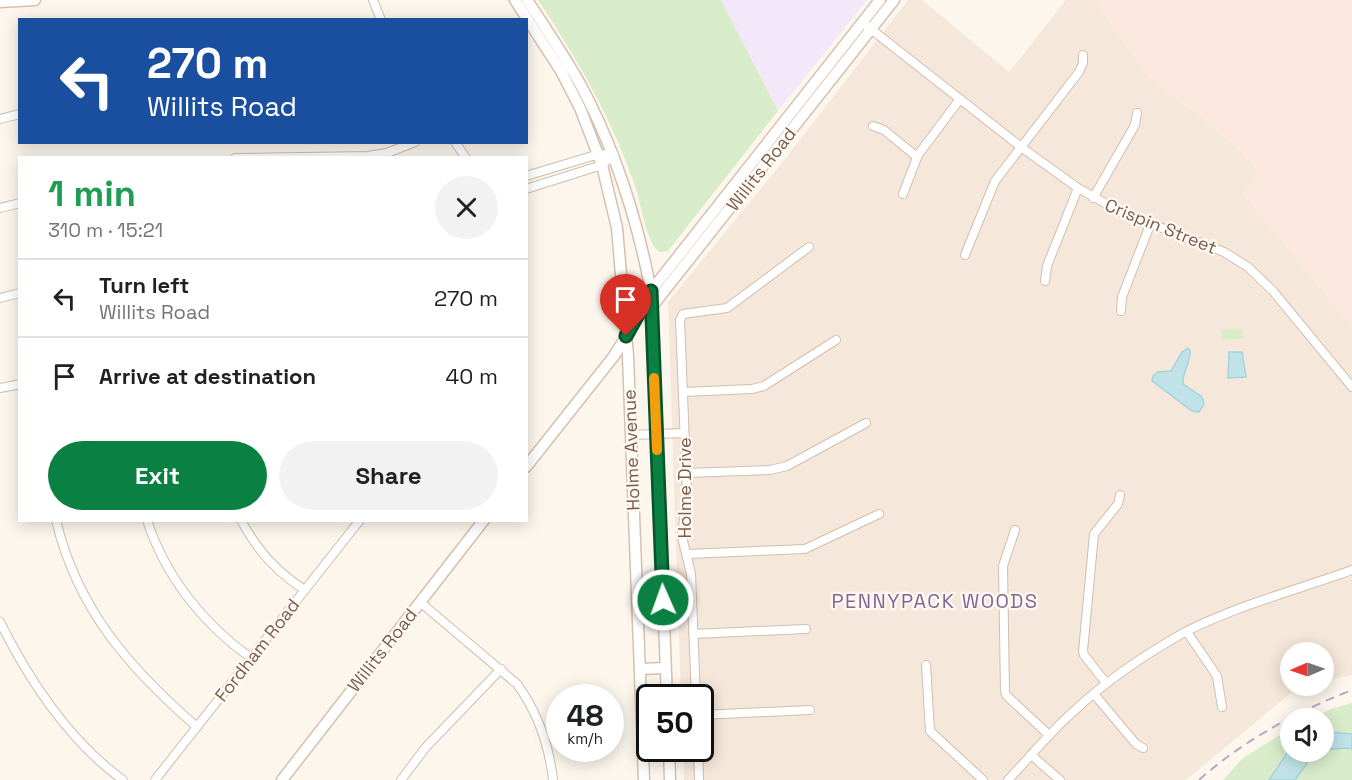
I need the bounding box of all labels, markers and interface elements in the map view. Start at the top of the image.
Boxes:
text: 270 m [147,37,268,90]
icon: left [48,42,126,120]
text: Willits Road [147,89,297,124]
street label: Willits Road [721,123,801,215]
text: 1 min [48,171,136,217]
button: close [435,176,498,239]
street label: Crispin Street [1102,193,1220,259]
text: 310 m · 15:21 [48,217,163,243]
text: Turn left [99,271,189,299]
pin [600,274,651,336]
icon: left [48,282,81,315]
icon: arrive [609,283,642,316]
text: 270 m [434,284,498,312]
text: Willits Road [99,299,210,325]
icon: arrive [48,360,81,393]
text: Arrive at destination [99,362,316,390]
text: 40 m [446,362,498,390]
street label: Holme Avenue [617,389,645,511]
street label: Holme Drive [673,437,696,539]
button: Exit [48,441,267,510]
button: Share [279,441,498,510]
position arrow [631,568,695,632]
district label: PENNYPACK WOODS [832,588,1039,614]
street label: Fordham Road [210,594,304,706]
street label: Willits Road [342,604,422,696]
north arrow [1280,642,1334,696]
map controls [1280,642,1334,762]
speed limit sign: 50 [636,684,714,762]
text: 48 [566,696,604,735]
button: sound [1280,708,1334,762]
text: km/h [567,729,603,748]

